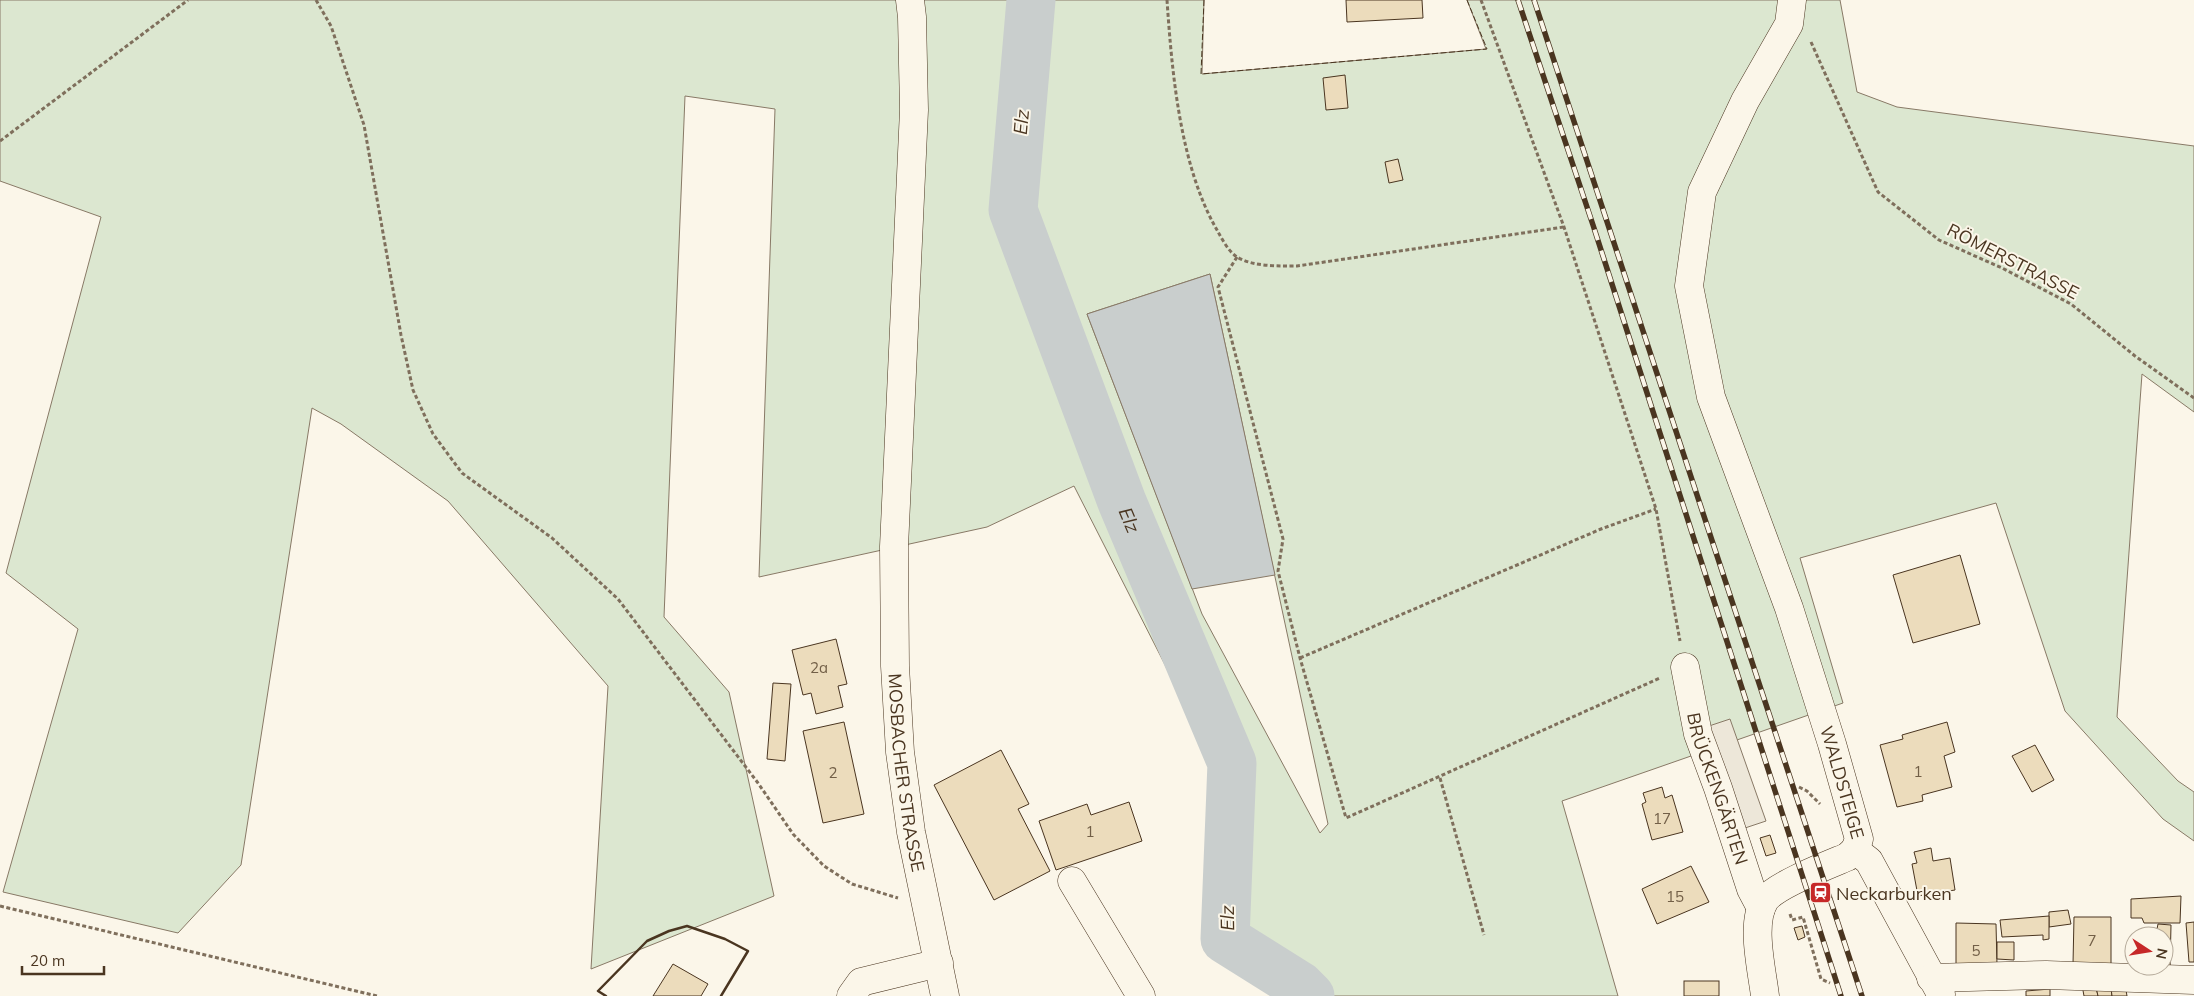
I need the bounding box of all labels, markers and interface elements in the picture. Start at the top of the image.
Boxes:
water label: Elz [1008,108,1034,136]
street label: RÖMERSTRASSE [1943,218,2083,304]
water label: Elz [1114,504,1146,537]
house number: 2a [810,658,828,677]
street label: MOSBACHER STRASSE [884,673,930,874]
street label: BRÜCKENGÄRTEN [1683,710,1754,867]
street label: WALDSTEIGE [1815,723,1870,841]
house number: 1 [1913,762,1923,781]
house number: 2 [828,763,838,782]
house number: 17 [1653,809,1671,828]
house number: 1 [1085,822,1095,841]
station icon: Neckarburken [1808,881,1832,905]
place label: Neckarburken [1836,882,1952,905]
house number: 15 [1666,887,1684,906]
water label: Elz [1215,905,1239,931]
north arrow [2124,926,2174,976]
house number: 7 [2087,931,2097,950]
house number: 5 [1971,941,1981,960]
scale bar [22,944,105,976]
text: N [2152,947,2172,961]
text: 20 m [30,951,65,970]

